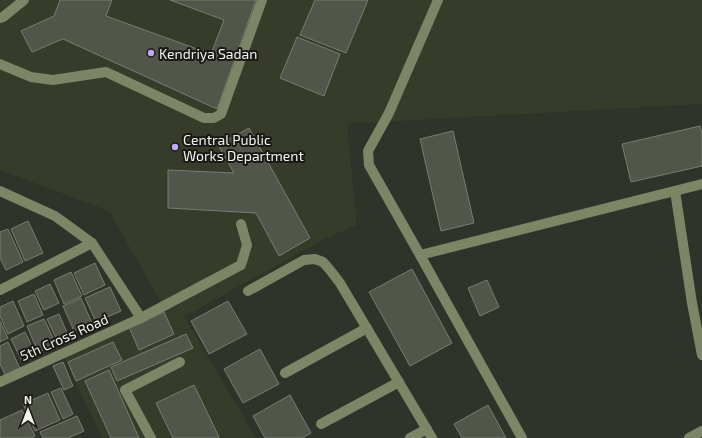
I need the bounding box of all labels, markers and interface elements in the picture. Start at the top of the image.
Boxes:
place label: Kendriya Sadan [159,45,257,62]
marker: Kendriya Sadan [146,48,156,58]
place label: Central Public Works Department [183,131,304,164]
marker: Central Public Works Department [170,142,180,152]
street label: 5th Cross Road [17,310,111,364]
north arrow [8,390,48,430]
text: N [24,393,32,406]

